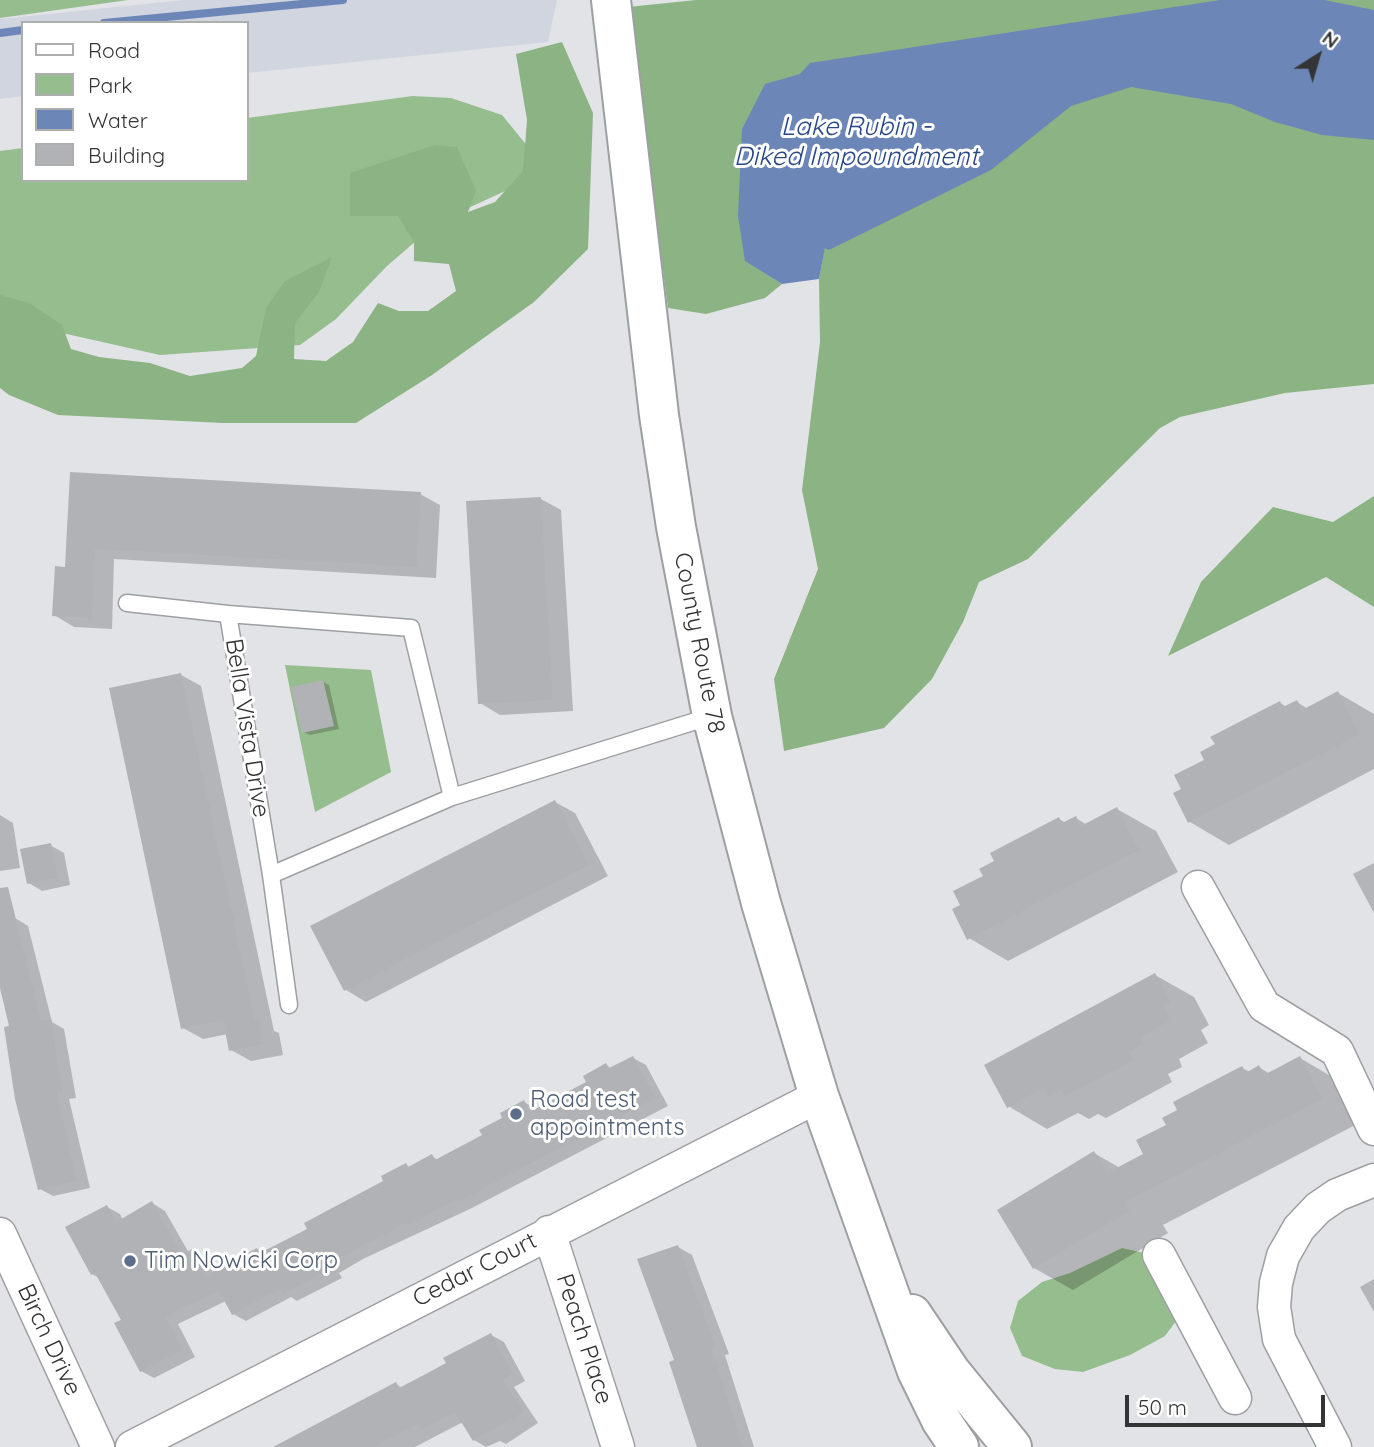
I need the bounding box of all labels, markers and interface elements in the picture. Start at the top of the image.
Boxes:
legend [21,21,248,182]
north arrow [1283,21,1353,91]
text: N [1318,25,1343,53]
text: Road [88,37,140,63]
text: Park [88,72,132,98]
text: Water [88,107,148,133]
water label: Lake Rubin - Diked Impoundment [734,111,978,172]
text: Building [88,142,165,168]
street label: County Route 78 [667,550,731,736]
street label: Bella Vista Drive [219,637,275,819]
place label: Road test appointments [530,1086,684,1142]
marker: Road test appointments [508,1106,524,1122]
street label: Cedar Court [408,1226,542,1314]
place label: Tim Nowicki Corp [144,1247,338,1275]
marker: Tim Nowicki Corp [122,1253,138,1269]
street label: Peach Place [549,1270,619,1408]
street label: Birch Drive [11,1280,87,1400]
scale bar [1129,1380,1328,1424]
text: 50 m [1138,1394,1187,1420]

